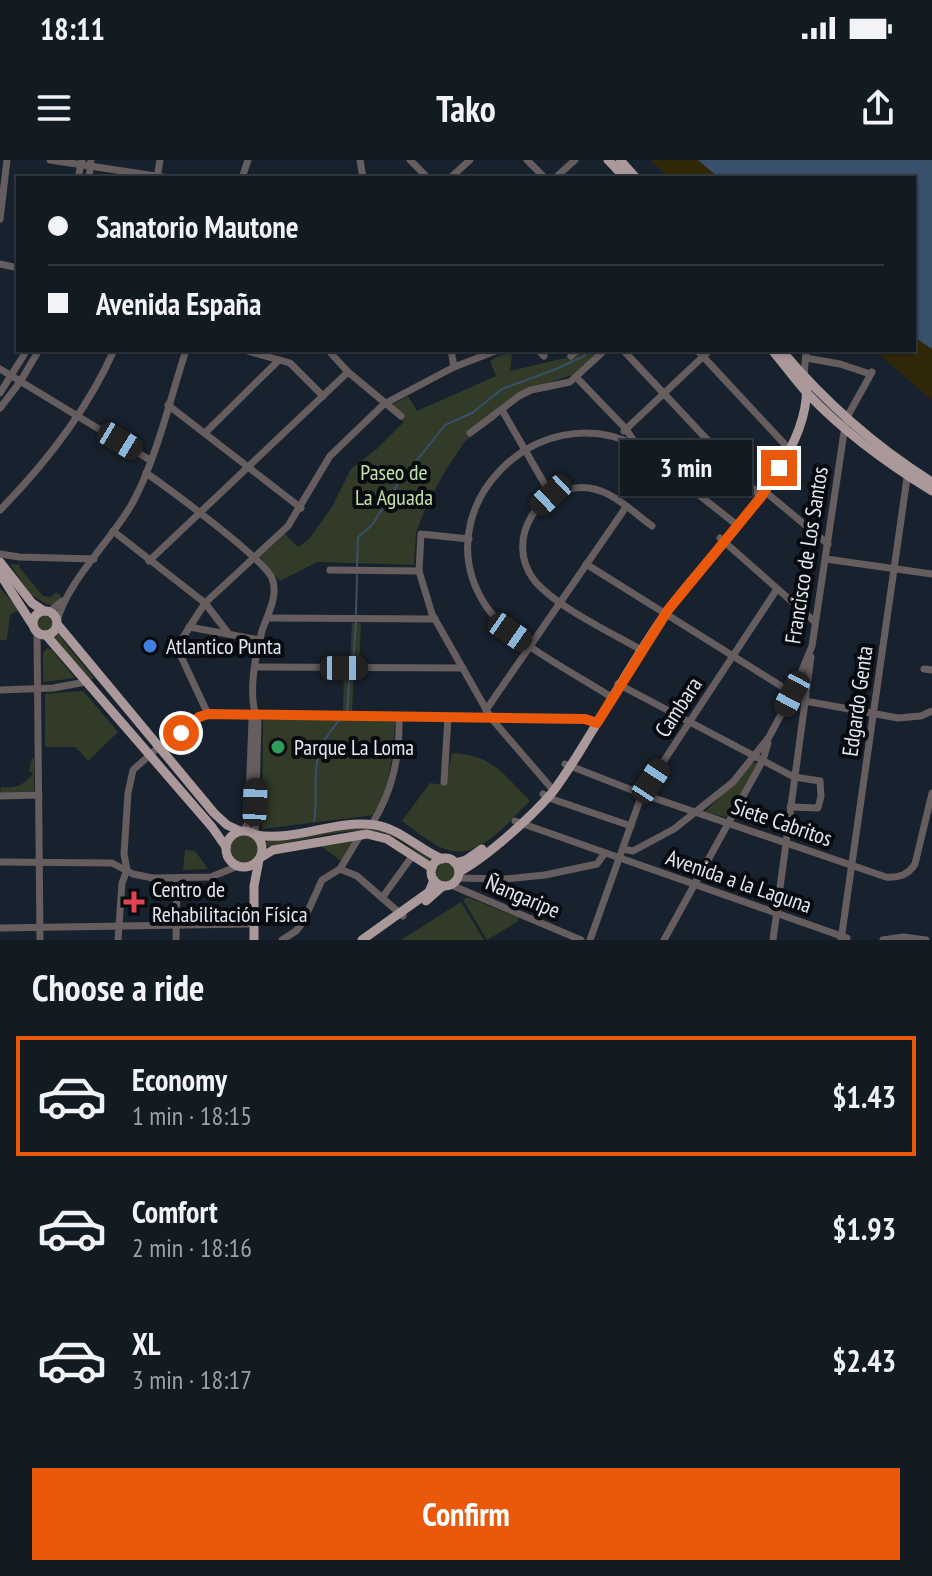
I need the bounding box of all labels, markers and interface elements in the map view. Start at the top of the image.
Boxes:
text: 18:11 [40,9,105,48]
text: Tako [436,85,496,132]
icon: menu [32,86,76,130]
icon: share [856,86,900,130]
text: Sanatorio Mautone [96,207,299,246]
text: Avenida España [96,284,261,323]
car [93,418,147,464]
callout: 3 min [619,440,751,496]
route end [761,450,797,486]
text: 3 min [660,451,712,484]
park label: Paseo de La Aguada [355,458,433,511]
street label: Francisco de Los Santos [778,464,834,646]
car [525,470,577,520]
car [483,608,537,656]
place label: Atlantico Punta [166,632,282,660]
marker: Atlantico Punta [141,637,159,655]
street label: Edgardo Genta [835,644,879,758]
car [320,656,368,680]
car [770,667,814,721]
street label: Cambara [648,672,708,742]
route start [163,715,199,751]
place label: Parque La Loma [294,733,414,761]
marker: Parque La Loma [269,738,287,756]
car [628,754,674,808]
car [242,778,268,826]
street label: Siete Cabritos [728,792,836,852]
street label: Avenida a la Laguna [663,843,815,919]
street label: Ñangaripe [482,868,564,924]
place label: Centro de Rehabilitación Física [152,875,307,928]
marker: Centro de Rehabilitación Física [123,891,145,913]
text: Choose a ride [32,964,204,1011]
icon: car [36,1060,108,1132]
text: Economy [132,1060,227,1099]
text: $1.43 [832,1077,896,1116]
text: 1 min · 18:15 [132,1099,252,1132]
icon: car [36,1192,108,1264]
text: Comfort [132,1192,218,1231]
text: $1.93 [832,1209,896,1248]
text: 2 min · 18:16 [132,1231,252,1264]
icon: car [36,1324,108,1396]
text: XL [132,1324,161,1363]
text: $2.43 [832,1341,896,1380]
text: 3 min · 18:17 [132,1363,252,1396]
button: Confirm [32,1468,900,1560]

